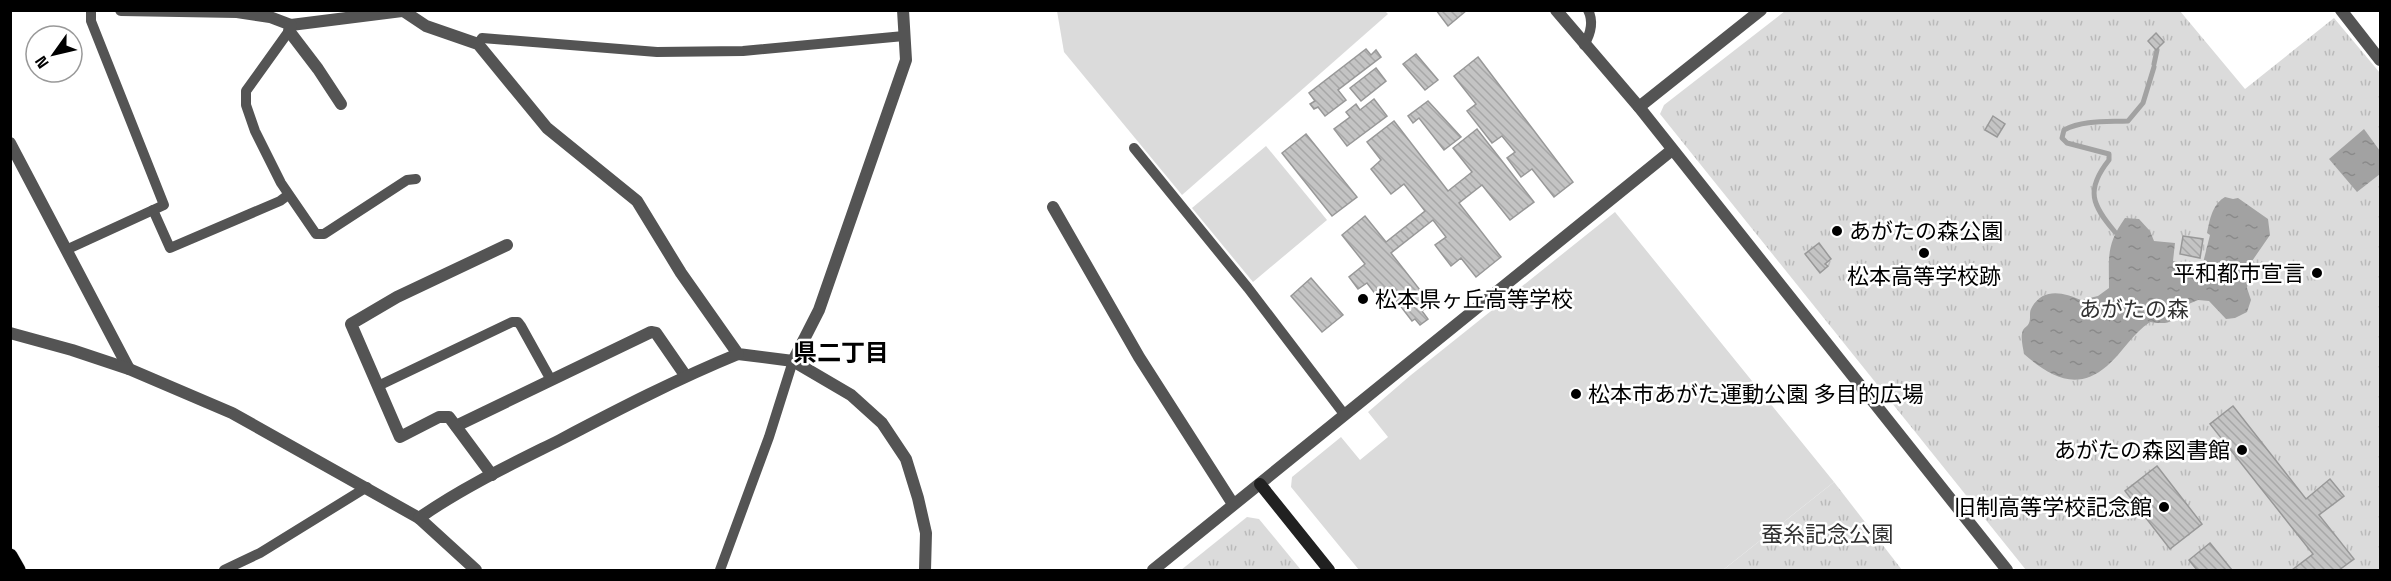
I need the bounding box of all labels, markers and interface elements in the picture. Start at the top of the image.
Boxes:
north arrow [24,24,84,84]
text: N [30,52,54,72]
place label: あがたの森公園 [1849,217,2003,245]
marker: あがたの森公園 [1830,224,1844,238]
marker: 松本高等学校跡 [1917,246,1931,260]
place label: 平和都市宣言 [2173,259,2305,287]
place label: 松本高等学校跡 [1847,262,2001,290]
marker: 平和都市宣言 [2310,266,2324,280]
place label: 松本県ヶ丘高等学校 [1375,285,1573,313]
marker: 松本県ヶ丘高等学校 [1356,292,1370,306]
park label: あがたの森 [2079,295,2189,323]
district label: 県二丁目 [793,337,889,368]
place label: 松本市あがた運動公園 多目的広場 [1588,380,1924,408]
marker: 松本市あがた運動公園 多目的広場 [1569,387,1583,401]
place label: あがたの森図書館 [2054,436,2230,464]
marker: あがたの森図書館 [2235,443,2249,457]
place label: 旧制高等学校記念館 [1954,493,2152,521]
marker: 旧制高等学校記念館 [2157,500,2171,514]
park label: 蚕糸記念公園 [1761,520,1893,548]

